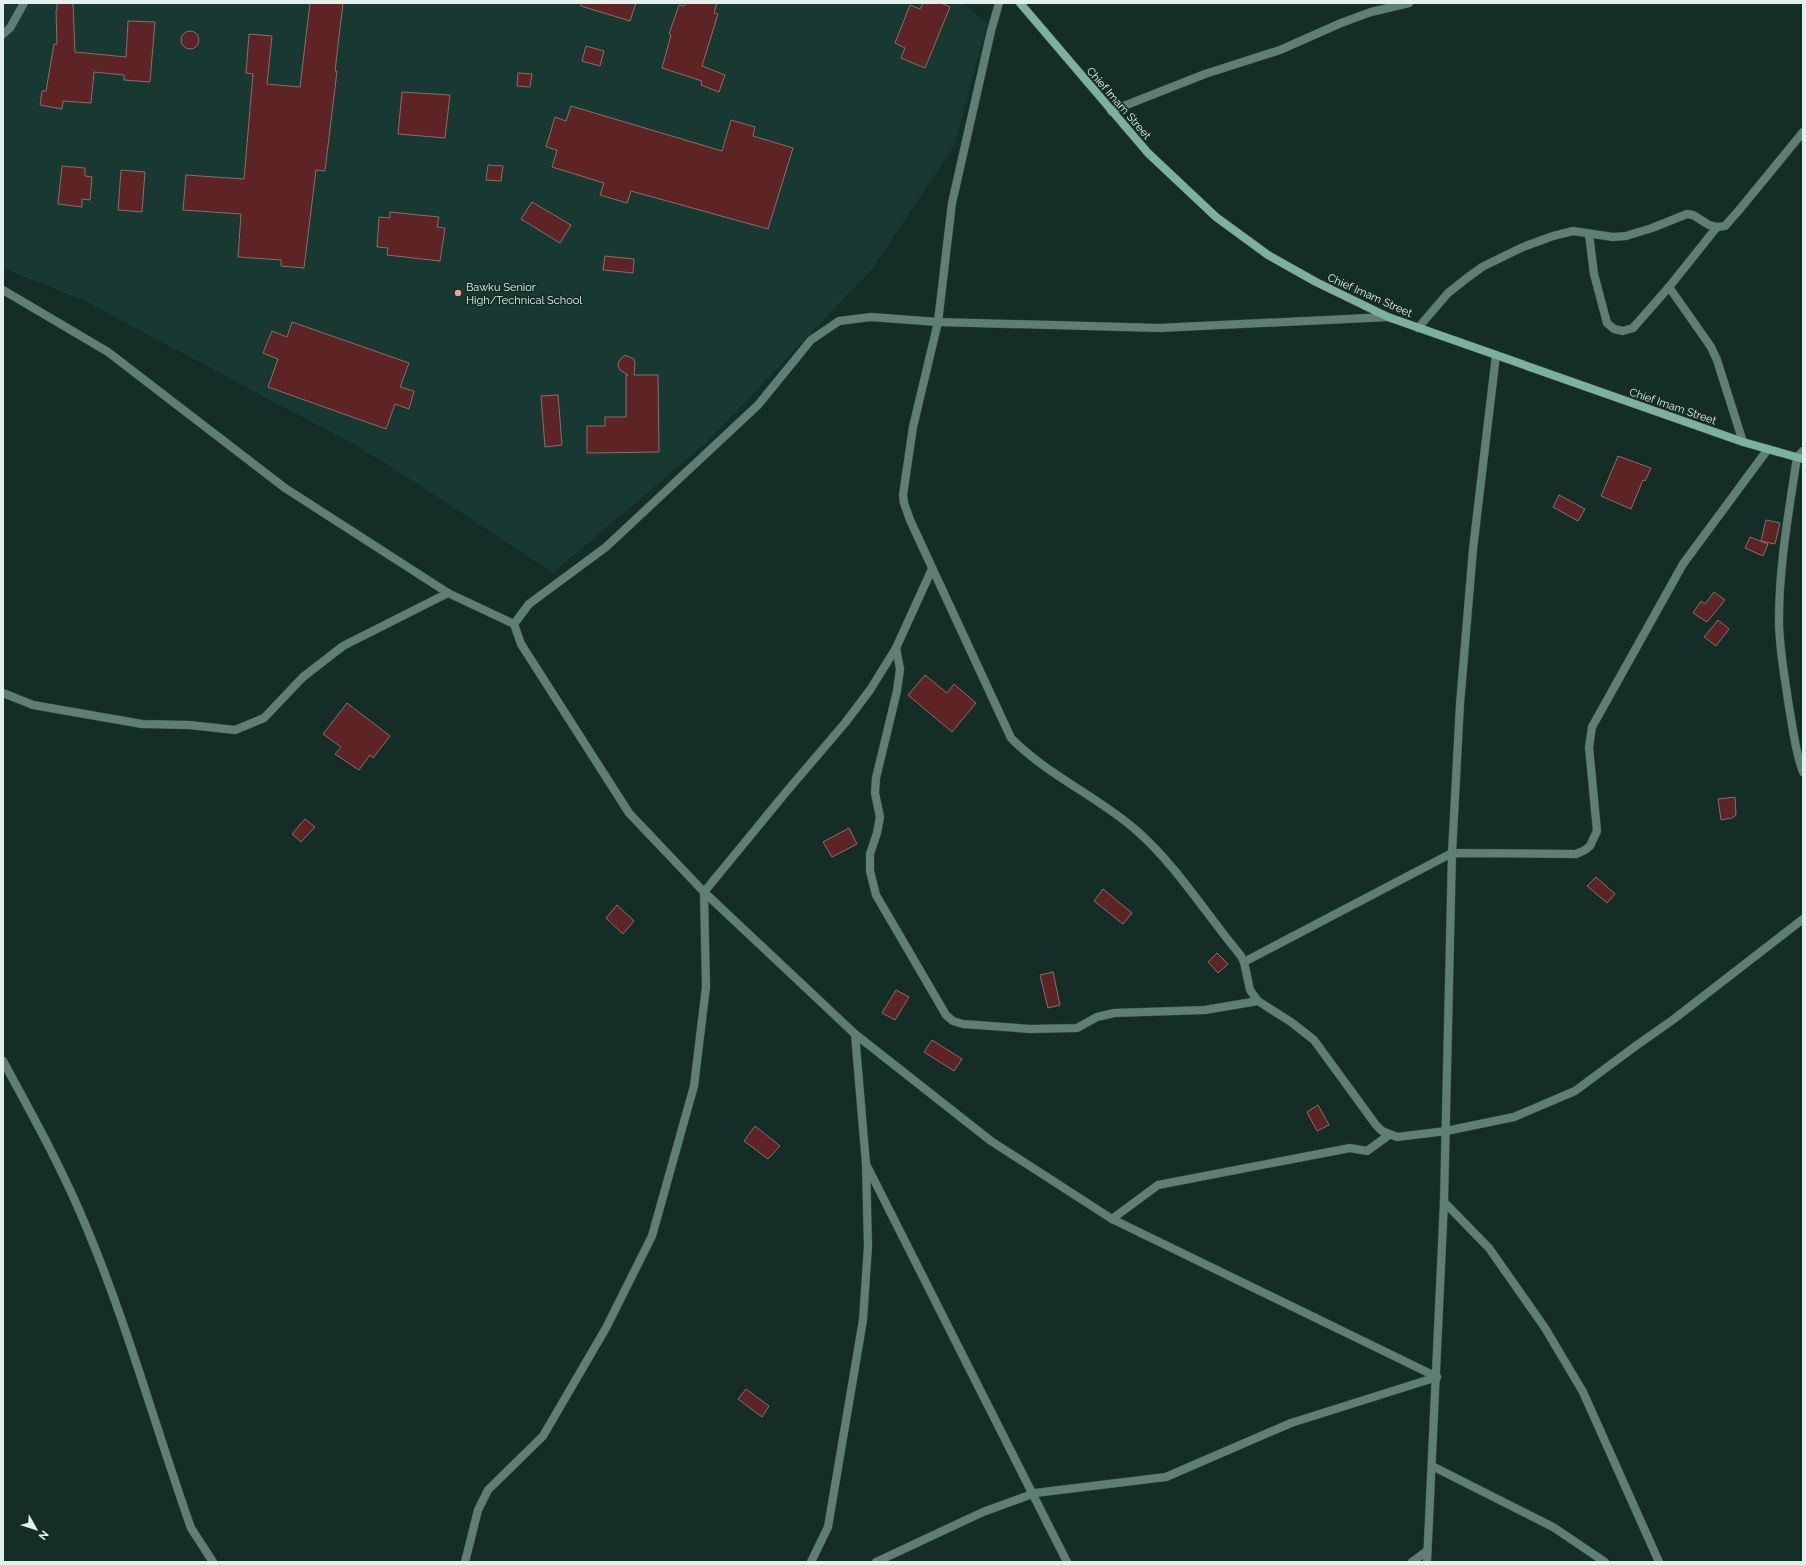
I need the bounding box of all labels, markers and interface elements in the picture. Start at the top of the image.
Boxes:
street label: Chief Imam Street [1084,65,1154,142]
street label: Chief Imam Street [1325,271,1414,320]
place label: Bawku Senior High/Technical School [466,281,582,307]
marker: Bawku Senior High/Technical School [453,288,463,298]
street label: Chief Imam Street [1628,385,1718,428]
north arrow [16,1509,56,1549]
text: N [36,1528,51,1542]

